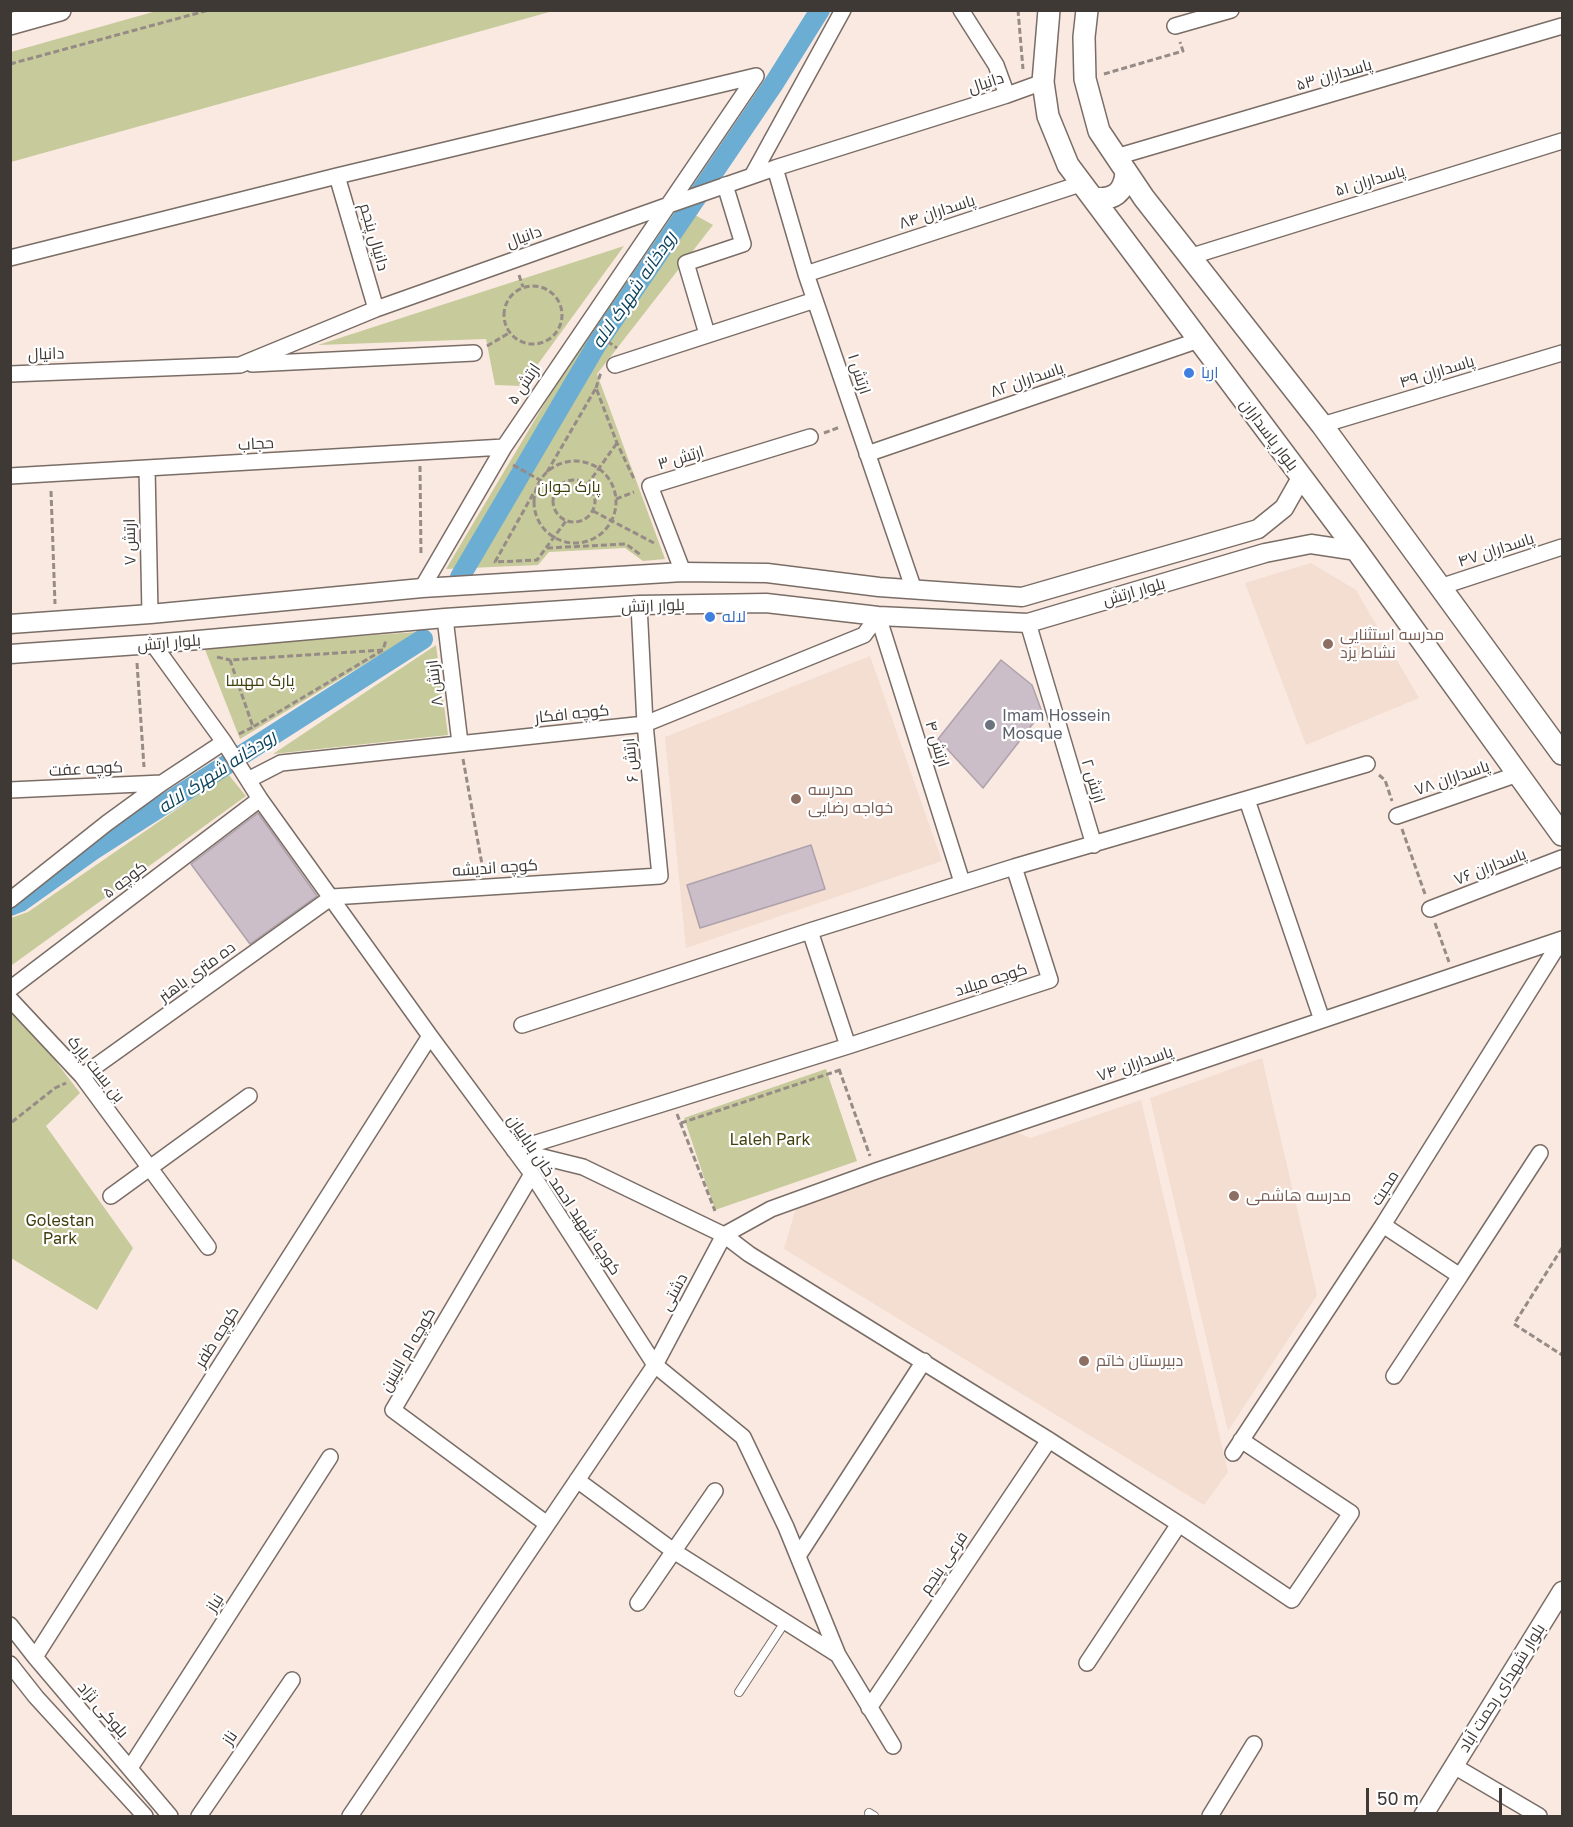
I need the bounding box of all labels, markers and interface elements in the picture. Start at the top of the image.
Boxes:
street label: پاسداران ۵۳ [1294,55,1374,95]
street label: دانیال [966,68,1006,98]
street label: پاسداران ۵۱ [1333,161,1407,201]
street label: پاسداران ۸۴ [897,191,977,233]
street label: دانیال پنجم [355,201,393,273]
street label: دانیال [504,222,544,252]
water label: رودخانه شهرک لاله [587,228,681,352]
street label: دانیال [27,344,65,364]
street label: ارتش ۱ [843,351,875,397]
street label: پاسداران ۴۹ [1397,352,1477,392]
street label: پاسداران ۸۲ [988,358,1066,402]
street label: ارتش ۵ [503,360,545,408]
place label: اریا [1201,363,1219,383]
marker: اریا [1182,366,1196,380]
street label: بلوار پاسداران [1236,395,1302,475]
street label: حجاب [238,433,274,455]
street label: ارتش ۳ [655,442,707,474]
park label: پارک جوان [538,477,600,497]
street label: ارتش ۷ [120,518,140,566]
street label: پاسداران ۴۷ [1456,529,1536,571]
street label: بلوار ارتش [1101,574,1167,610]
street label: بلوار ارتش [621,595,685,617]
place label: لاله [722,607,746,627]
marker: لاله [703,610,717,624]
place label: مدرسه استثنایی نشاط یزد [1340,625,1444,663]
street label: بلوار ارتش [136,631,202,655]
marker: مدرسه استثنایی نشاط یزد [1321,637,1335,651]
street label: ارتش ۸ [423,659,447,707]
park label: پارک مهسا [225,671,295,691]
street label: کوچه افکار [534,701,610,727]
place label: Imam Hossein Mosque [1002,706,1111,744]
marker: Imam Hossein Mosque [983,718,997,732]
street label: ارتش ۴ [921,719,953,769]
water label: رودخانه شهرک لاله [154,726,280,818]
street label: ارتش ۶ [620,737,642,783]
street label: پاسداران ۷۸ [1412,756,1492,800]
street label: کوچه عفت [48,757,124,781]
street label: ارتش ۲ [1077,757,1109,805]
place label: مدرسه خواجه رضایی [808,780,893,818]
marker: مدرسه خواجه رضایی [789,792,803,806]
street label: پاسداران ۷۶ [1451,844,1529,890]
street label: کوچه اندیشه [452,855,538,881]
street label: کوچه ۵ [99,857,151,903]
street label: ده متری باهنر [155,938,239,1006]
street label: کوچه میلاد [952,959,1030,1001]
street label: بن بست پارک [63,1032,129,1106]
street label: پاسداران ۷۴ [1095,1042,1175,1086]
street label: کوچه شهید احمد خان باباییان [503,1111,625,1279]
park label: Laleh Park [729,1130,811,1150]
street label: محبت [1367,1167,1403,1209]
place label: مدرسه هاشمی [1246,1186,1351,1206]
marker: مدرسه هاشمی [1227,1189,1241,1203]
park label: Golestan Park [26,1211,94,1249]
street label: دشتی [656,1270,692,1314]
street label: کوچه ظفر [191,1303,243,1371]
street label: کوچه ام البنین [376,1305,440,1395]
place label: دبیرستان خاتم [1096,1351,1183,1371]
marker: دبیرستان خاتم [1077,1354,1091,1368]
street label: فرعی پنجم [916,1528,972,1598]
street label: نیاز [202,1590,228,1616]
street label: بلوار شهدای رحمت آباد [1455,1620,1549,1756]
street label: بلوکی نژاد [74,1678,132,1742]
street label: ناز [218,1727,242,1749]
scale bar [1369,1776,1506,1814]
text: 50 m [1377,1787,1419,1809]

